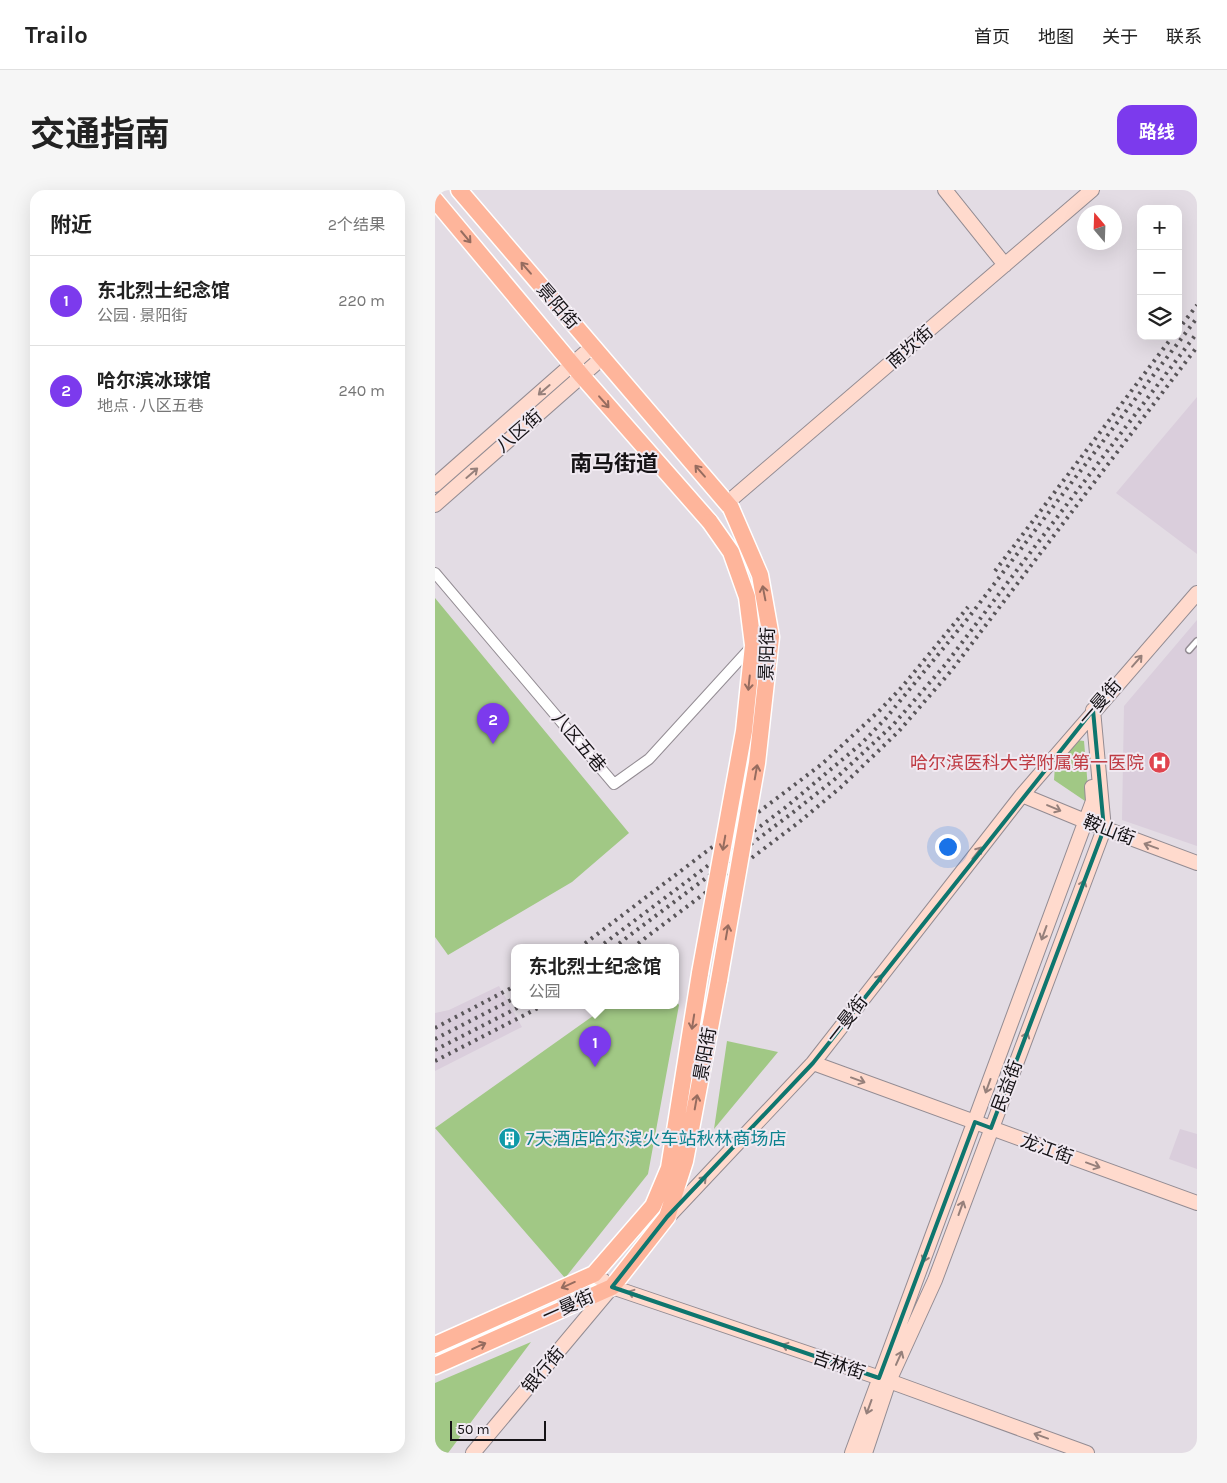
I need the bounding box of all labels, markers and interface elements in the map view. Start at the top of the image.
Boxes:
text: Trailo [25,21,88,49]
text: 首页 [974,26,1010,48]
text: 地图 [1038,26,1074,48]
text: 关于 [1102,26,1138,48]
text: 联系 [1166,26,1202,48]
button: 路线 [1117,105,1197,155]
text: 交通指南 [30,114,170,155]
north arrow [1077,205,1122,250]
map controls [1137,205,1182,340]
button: + [1137,205,1182,250]
text: 附近 [50,213,92,237]
text: 2个结果 [328,215,385,234]
one-way arrow [461,230,472,243]
button: − [1137,250,1182,295]
one-way arrow [520,261,531,274]
street label: 景阳街 [532,278,584,334]
text: 东北烈士纪念馆 [97,280,230,302]
text: 1 [63,291,69,310]
text: 220 m [338,291,385,310]
button: layers [1137,295,1182,340]
text: 公园 · 景阳街 [97,306,187,325]
street label: 南坎街 [882,321,938,373]
text: 哈尔滨冰球馆 [97,370,211,392]
text: 2 [61,381,71,400]
text: 240 m [339,381,385,400]
one-way arrow [537,384,550,396]
one-way arrow [599,395,610,408]
text: 地点 · 八区五巷 [97,396,203,415]
street label: 八区街 [491,405,547,457]
district label: 南马街道 [570,451,658,477]
one-way arrow [694,464,705,477]
one-way arrow [465,467,478,479]
one-way arrow [759,585,769,601]
street label: 景阳街 [755,627,779,681]
one-way arrow [1131,654,1143,667]
street label: 一曼街 [1074,674,1126,730]
one-way arrow [744,675,754,691]
pin: 2 [477,703,509,744]
street label: 八区五巷 [547,707,611,777]
hospital icon: 哈尔滨医科大学附属第一医院 [1148,751,1172,775]
place label: 哈尔滨医科大学附属第一医院 [910,752,1144,774]
one-way arrow [751,764,761,780]
one-way arrow [1046,804,1061,813]
street label: 鞍山街 [1080,810,1138,850]
your location [935,834,961,860]
one-way arrow [718,835,728,851]
one-way arrow [1144,841,1160,850]
one-way arrow [971,846,982,859]
one-way arrow [1078,880,1087,895]
one-way arrow [722,924,732,940]
one-way arrow [1039,925,1048,940]
popup [511,944,679,1009]
text: 东北烈士纪念馆 [528,956,662,978]
one-way arrow [871,974,882,987]
text: 公园 [528,982,561,1001]
street label: 一曼街 [822,991,872,1047]
one-way arrow [687,1013,697,1029]
pin: 1 [579,1026,611,1067]
street label: 景阳街 [689,1026,721,1082]
one-way arrow [1020,1032,1030,1047]
street label: 民益街 [987,1057,1027,1115]
one-way arrow [850,1076,866,1085]
one-way arrow [983,1078,992,1093]
one-way arrow [692,1095,702,1111]
building icon: 7天酒店哈尔滨火车站秋林商场店 [498,1127,522,1151]
place label: 7天酒店哈尔滨火车站秋林商场店 [526,1128,786,1150]
street label: 龙江街 [1018,1129,1076,1169]
one-way arrow [1085,1161,1100,1170]
one-way arrow [695,1175,707,1188]
one-way arrow [957,1201,966,1216]
one-way arrow [921,1246,930,1262]
one-way arrow [561,1281,576,1291]
street label: 一曼街 [539,1285,597,1327]
one-way arrow [627,1289,643,1299]
one-way arrow [471,1341,486,1351]
street label: 银行街 [517,1342,569,1398]
one-way arrow [781,1342,797,1351]
street label: 吉林街 [810,1346,868,1384]
one-way arrow [895,1351,905,1366]
one-way arrow [864,1399,873,1414]
scale bar [450,1418,546,1441]
text: 50 m [457,1421,490,1438]
one-way arrow [1034,1431,1049,1440]

